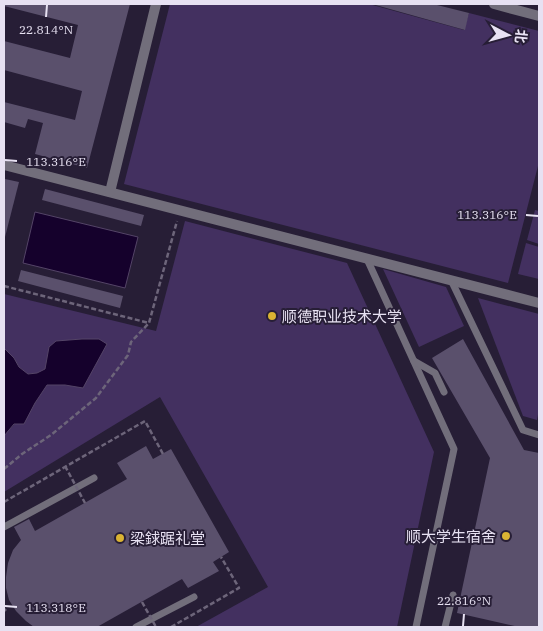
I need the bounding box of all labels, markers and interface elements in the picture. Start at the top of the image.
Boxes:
north arrow [483,10,533,60]
text: 22.814°N [19,22,73,37]
text: 北 [511,28,531,44]
text: 113.316°E [26,154,86,169]
text: 113.316°E [457,207,517,222]
place label: 顺德职业技术大学 [282,307,402,326]
marker: 顺德职业技术大学 [266,310,278,322]
place label: 顺大学生宿舍 [406,527,496,546]
place label: 梁銶踞礼堂 [130,529,205,548]
marker: 顺大学生宿舍 [500,530,512,542]
marker: 梁銶踞礼堂 [114,532,126,544]
text: 22.816°N [437,593,491,608]
text: 113.318°E [26,600,86,615]

